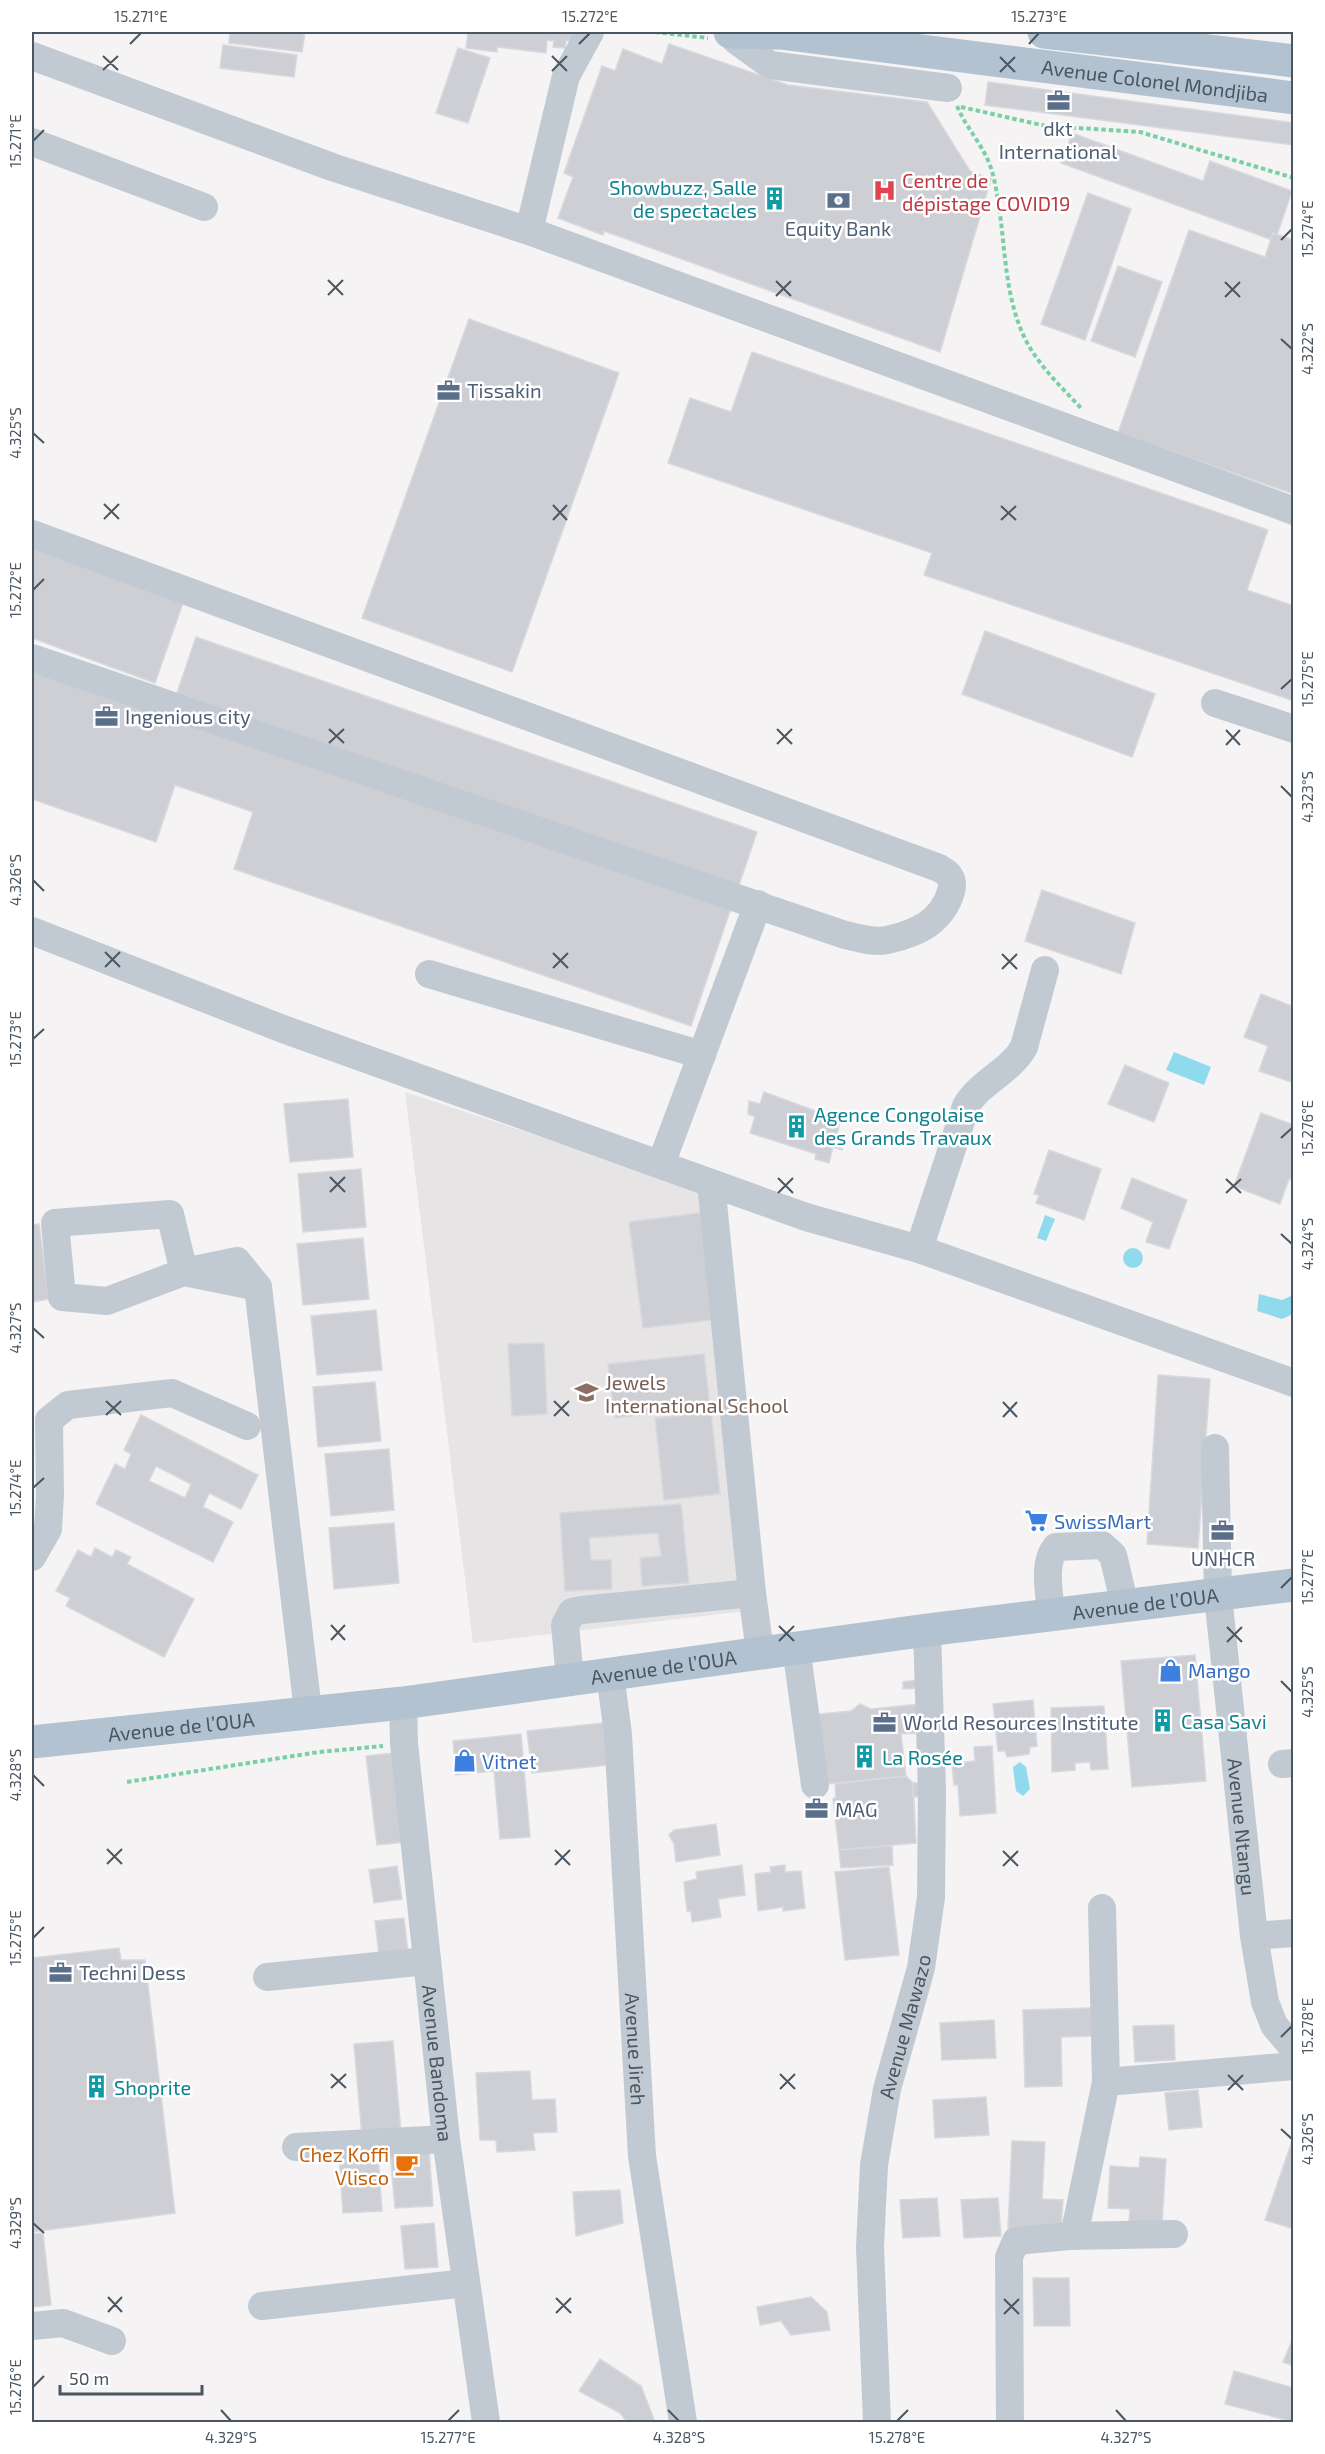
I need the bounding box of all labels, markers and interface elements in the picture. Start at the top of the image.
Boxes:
text: 15.271°E [114,7,168,25]
text: 15.272°E [562,7,618,25]
text: 15.273°E [1011,7,1067,25]
street label: Avenue Colonel Mondjiba [1040,54,1270,107]
office icon: dkt International [1045,87,1071,113]
text: 15.271°E [6,114,24,168]
place label: dkt International [999,116,1117,163]
place label: Centre de dépistage COVID19 [902,168,1070,215]
place label: Showbuzz, Salle de spectacles [609,175,757,222]
hospital icon: Centre de dépistage COVID19 [871,178,897,204]
building icon: Showbuzz, Salle de spectacles [762,186,788,212]
bank icon: Equity Bank [825,187,851,213]
text: 15.274°E [1298,201,1316,257]
place label: Equity Bank [785,216,891,240]
text: 4.322°S [1298,323,1316,375]
office icon: Tissakin [436,377,462,403]
place label: Tissakin [467,378,542,402]
text: 4.325°S [6,407,24,459]
text: 15.272°E [6,562,24,618]
text: 15.275°E [1298,651,1316,707]
office icon: Ingenious city [94,703,120,729]
place label: Ingenious city [125,704,251,728]
text: 4.323°S [1298,771,1316,823]
text: 4.326°S [6,854,24,906]
text: 15.273°E [6,1011,24,1067]
text: 15.276°E [1298,1100,1316,1156]
place label: Agence Congolaise des Grands Travaux [814,1102,992,1149]
building icon: Agence Congolaise des Grands Travaux [783,1113,809,1139]
text: 4.324°S [1298,1218,1316,1270]
text: 4.327°S [6,1303,24,1353]
place label: Jewels International School [605,1370,789,1417]
school or university icon: Jewels International School [574,1380,600,1406]
text: 15.274°E [6,1460,24,1516]
supermarket icon: SwissMart [1023,1508,1049,1534]
place label: SwissMart [1054,1509,1151,1533]
office icon: UNHCR [1210,1518,1236,1544]
place label: UNHCR [1191,1546,1255,1570]
text: 15.277°E [1298,1549,1316,1605]
street label: Avenue de l’OUA [1071,1582,1220,1624]
street label: Avenue de l’OUA [589,1645,739,1689]
shop icon: Mango [1157,1657,1183,1683]
place label: Mango [1188,1658,1251,1682]
text: 4.325°S [1298,1666,1316,1718]
street label: Avenue de l’OUA [107,1707,256,1746]
building icon: Casa Savi [1150,1708,1176,1734]
office icon: World Resources Institute [872,1709,898,1735]
place label: Casa Savi [1181,1709,1267,1733]
place label: World Resources Institute [903,1710,1138,1734]
building icon: La Rosée [851,1744,877,1770]
place label: La Rosée [882,1745,963,1769]
shop icon: Vitnet [451,1748,477,1774]
text: 4.328°S [6,1749,24,1801]
place label: Vitnet [482,1749,537,1773]
street label: Avenue Ntangu [1223,1757,1262,1897]
office icon: MAG [804,1796,830,1822]
place label: MAG [835,1797,877,1821]
text: 15.275°E [6,1910,24,1966]
street label: Avenue Mawazo [874,1953,935,2101]
office icon: Techni Dess [48,1959,74,1985]
place label: Techni Dess [79,1960,186,1984]
street label: Avenue Bandoma [418,1983,458,2143]
street label: Avenue Jireh [621,1992,651,2106]
text: 15.278°E [1298,1998,1316,2054]
building icon: Shoprite [83,2074,109,2100]
place label: Shoprite [114,2075,191,2099]
text: 4.326°S [1298,2113,1316,2165]
place label: Chez Koffi Vlisco [299,2142,389,2189]
cafe icon: Chez Koffi Vlisco [394,2152,420,2178]
text: 4.329°S [6,2197,24,2249]
scale bar [60,2358,202,2396]
text: 15.276°E [6,2359,24,2415]
text: 50 m [69,2367,109,2389]
text: 4.329°S [205,2428,257,2446]
text: 15.277°E [420,2428,476,2446]
text: 4.328°S [653,2428,705,2446]
text: 15.278°E [869,2428,925,2446]
text: 4.327°S [1101,2428,1151,2446]

